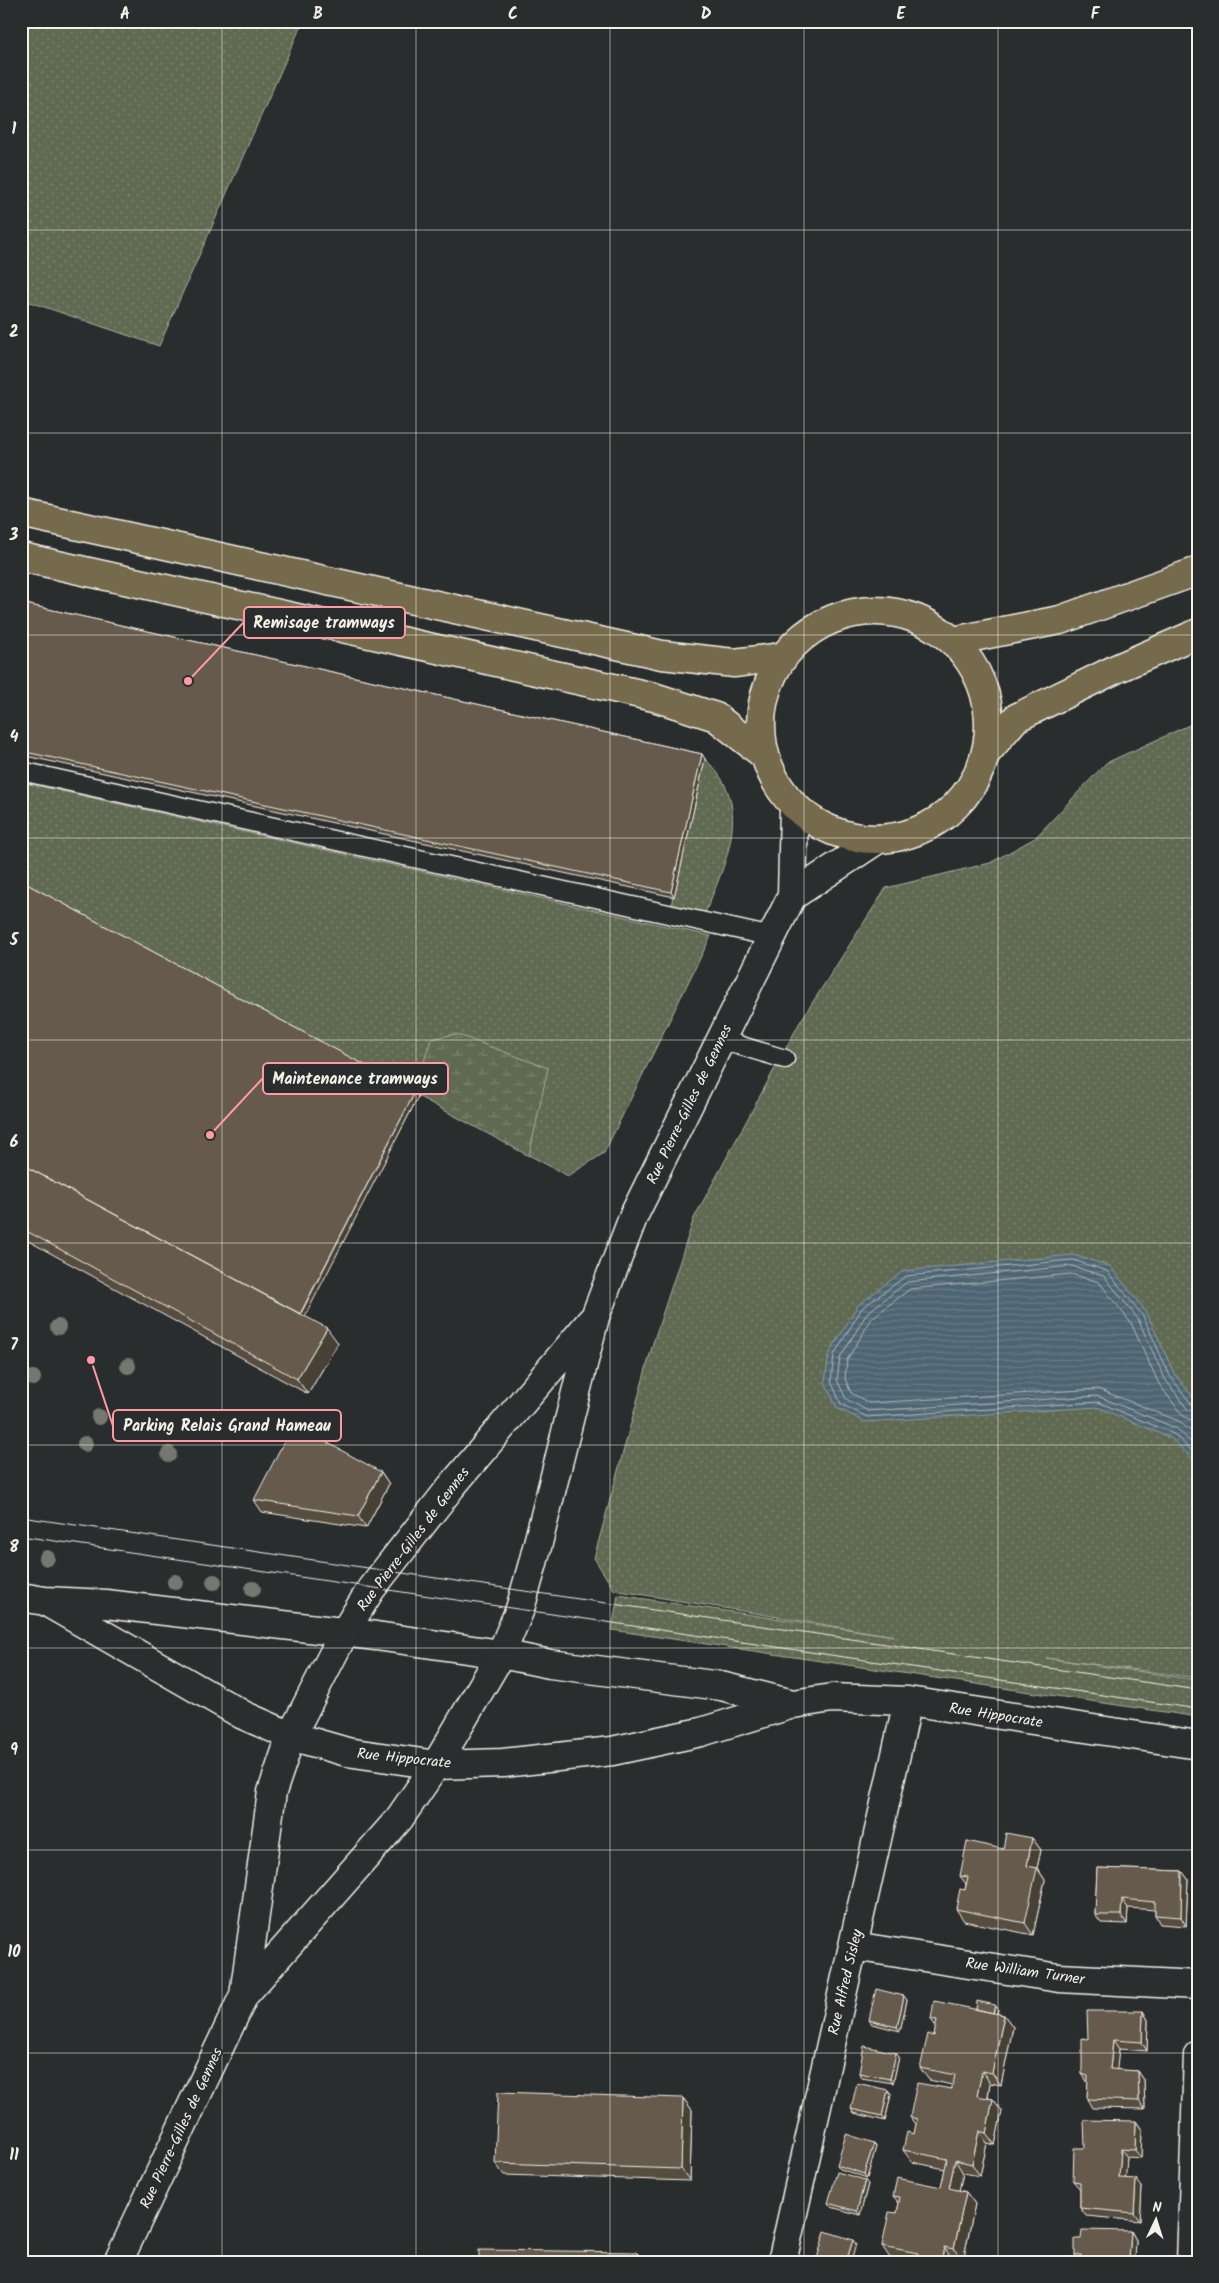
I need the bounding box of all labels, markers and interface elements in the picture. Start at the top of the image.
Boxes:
text: A [120,2,130,27]
text: B [313,2,323,27]
text: C [508,2,518,27]
text: D [701,2,712,27]
text: E [897,2,907,27]
text: F [1091,2,1101,27]
text: 1 [12,117,17,142]
text: 2 [9,320,19,345]
text: 3 [9,523,19,548]
callout: Remisage tramways [244,607,405,638]
text: Remisage tramways [253,611,395,636]
text: 4 [10,725,19,750]
text: 5 [9,928,20,953]
street label: Rue Pierre-Gilles de Gennes [641,1020,739,1188]
callout: Maintenance tramways [263,1063,448,1094]
text: Maintenance tramways [272,1067,438,1092]
text: 6 [10,1130,19,1155]
text: 7 [10,1333,18,1358]
callout: Parking Relais Grand Hameau [113,1410,341,1441]
text: Parking Relais Grand Hameau [123,1414,331,1439]
street label: Rue Pierre-Gilles de Gennes [351,1462,476,1617]
text: 8 [9,1535,19,1560]
street label: Rue Hippocrate [947,1697,1045,1735]
text: 9 [10,1738,18,1763]
street label: Rue Hippocrate [356,1742,452,1776]
street label: Rue Alfred Sisley [822,1926,870,2037]
text: 10 [7,1940,21,1965]
street label: Rue William Turner [964,1952,1087,1992]
street label: Rue Pierre-Gilles de Gennes [134,2043,230,2213]
text: 11 [9,2143,19,2168]
north arrow [1132,2196,1182,2246]
text: N [1152,2197,1162,2219]

